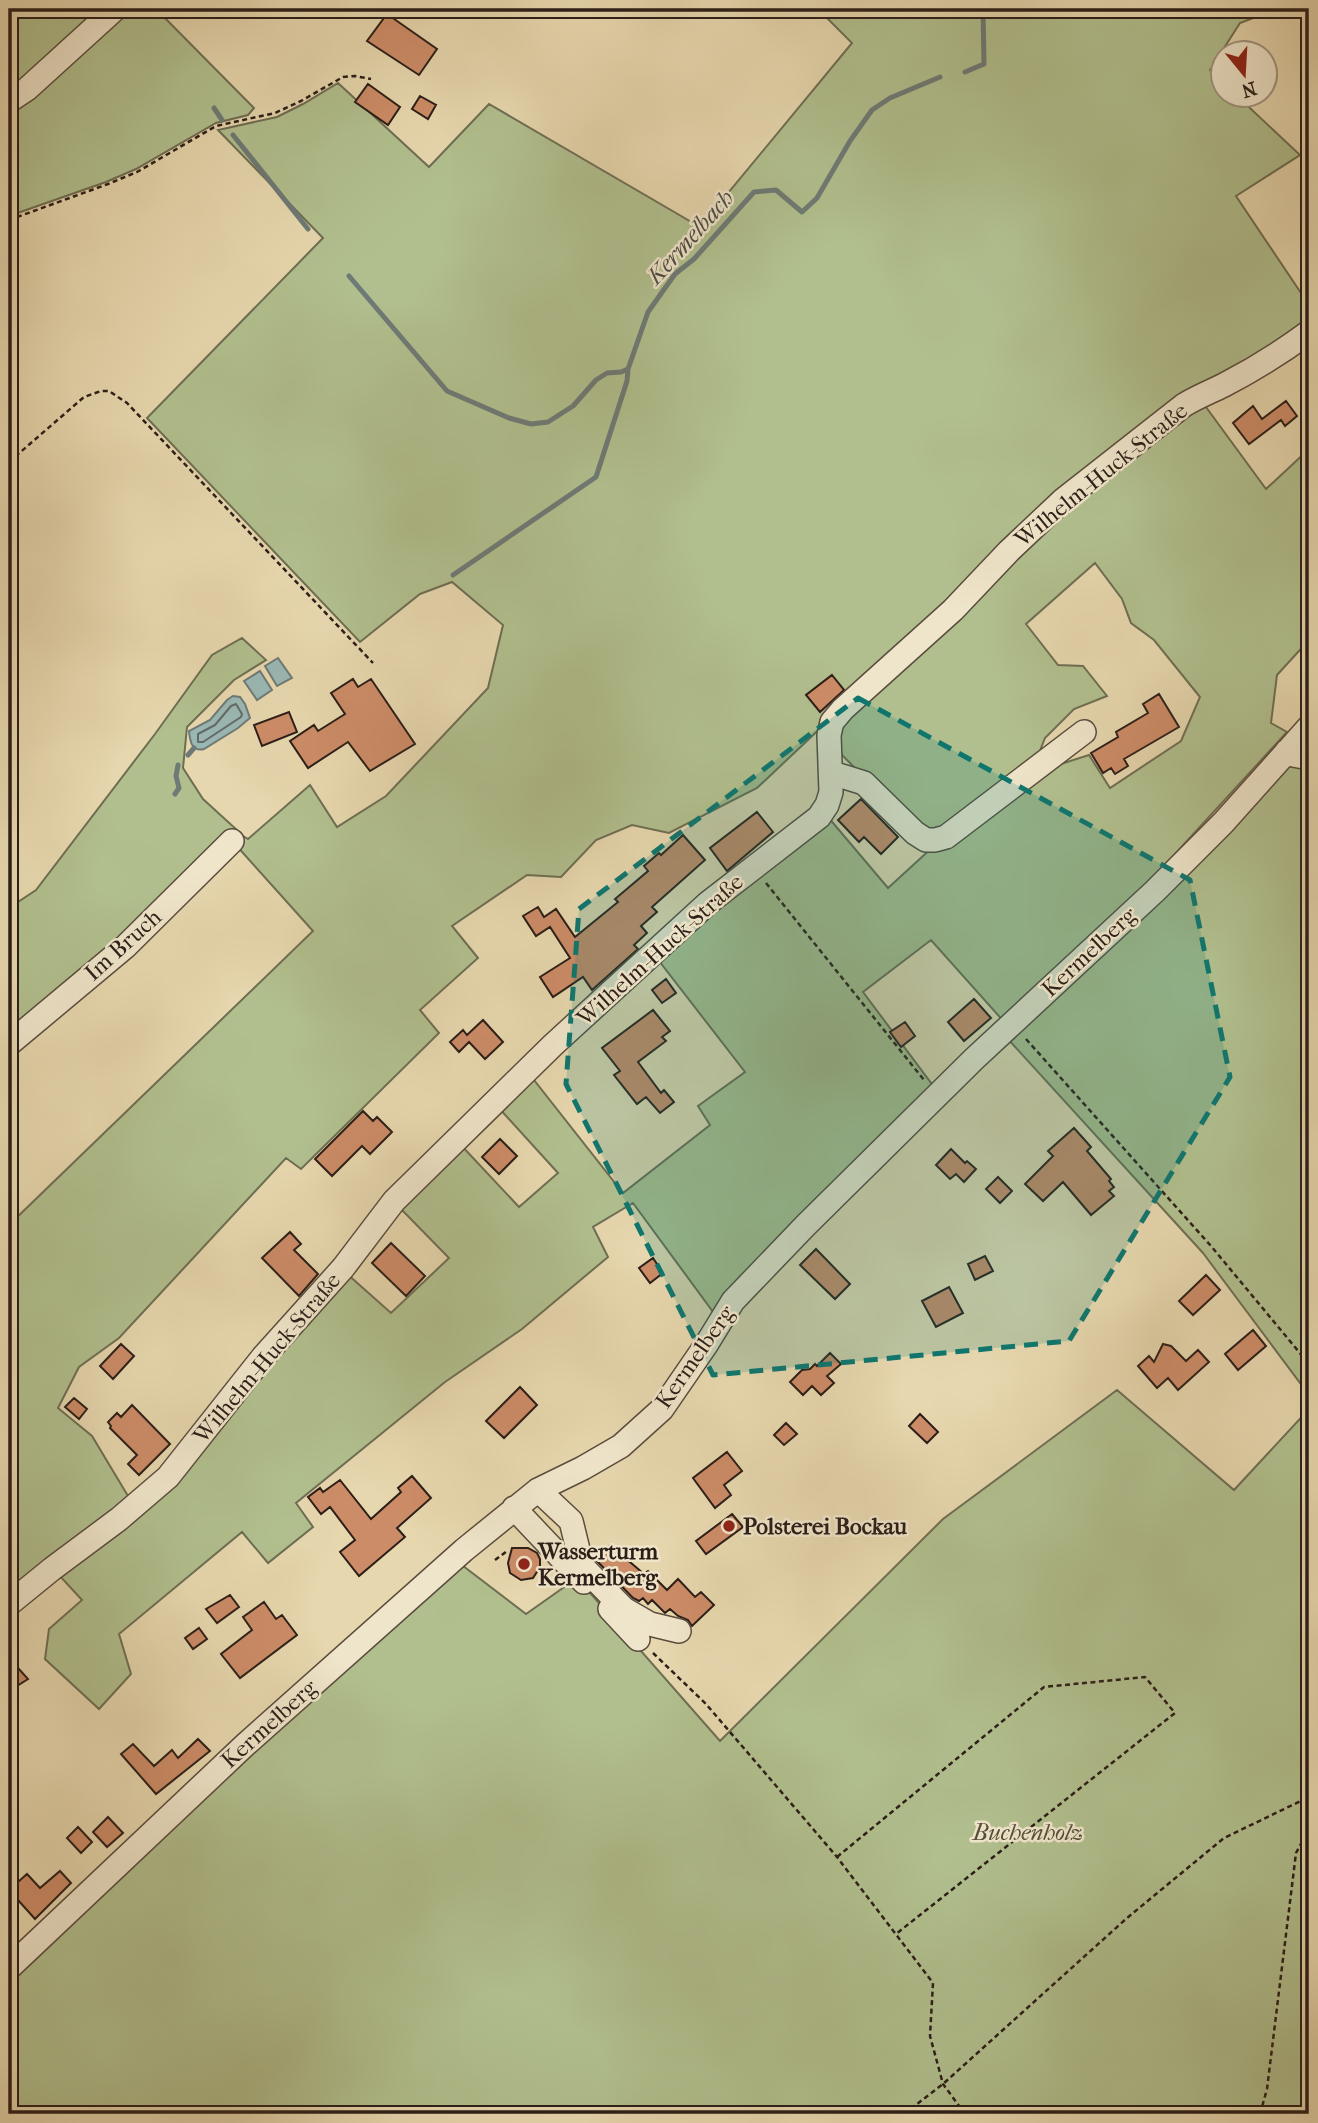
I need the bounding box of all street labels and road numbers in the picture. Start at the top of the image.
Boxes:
street label: Wilhelm-Huck-Straße [1008,397,1193,554]
street label: Wilhelm-Huck-Straße [571,868,749,1032]
street label: Kermelberg [1036,901,1142,1003]
street label: Im Bruch [79,904,167,986]
street label: Wilhelm-Huck-Straße [187,1267,346,1450]
street label: Kermelberg [650,1300,741,1414]
street label: Kermelberg [216,1674,323,1774]

